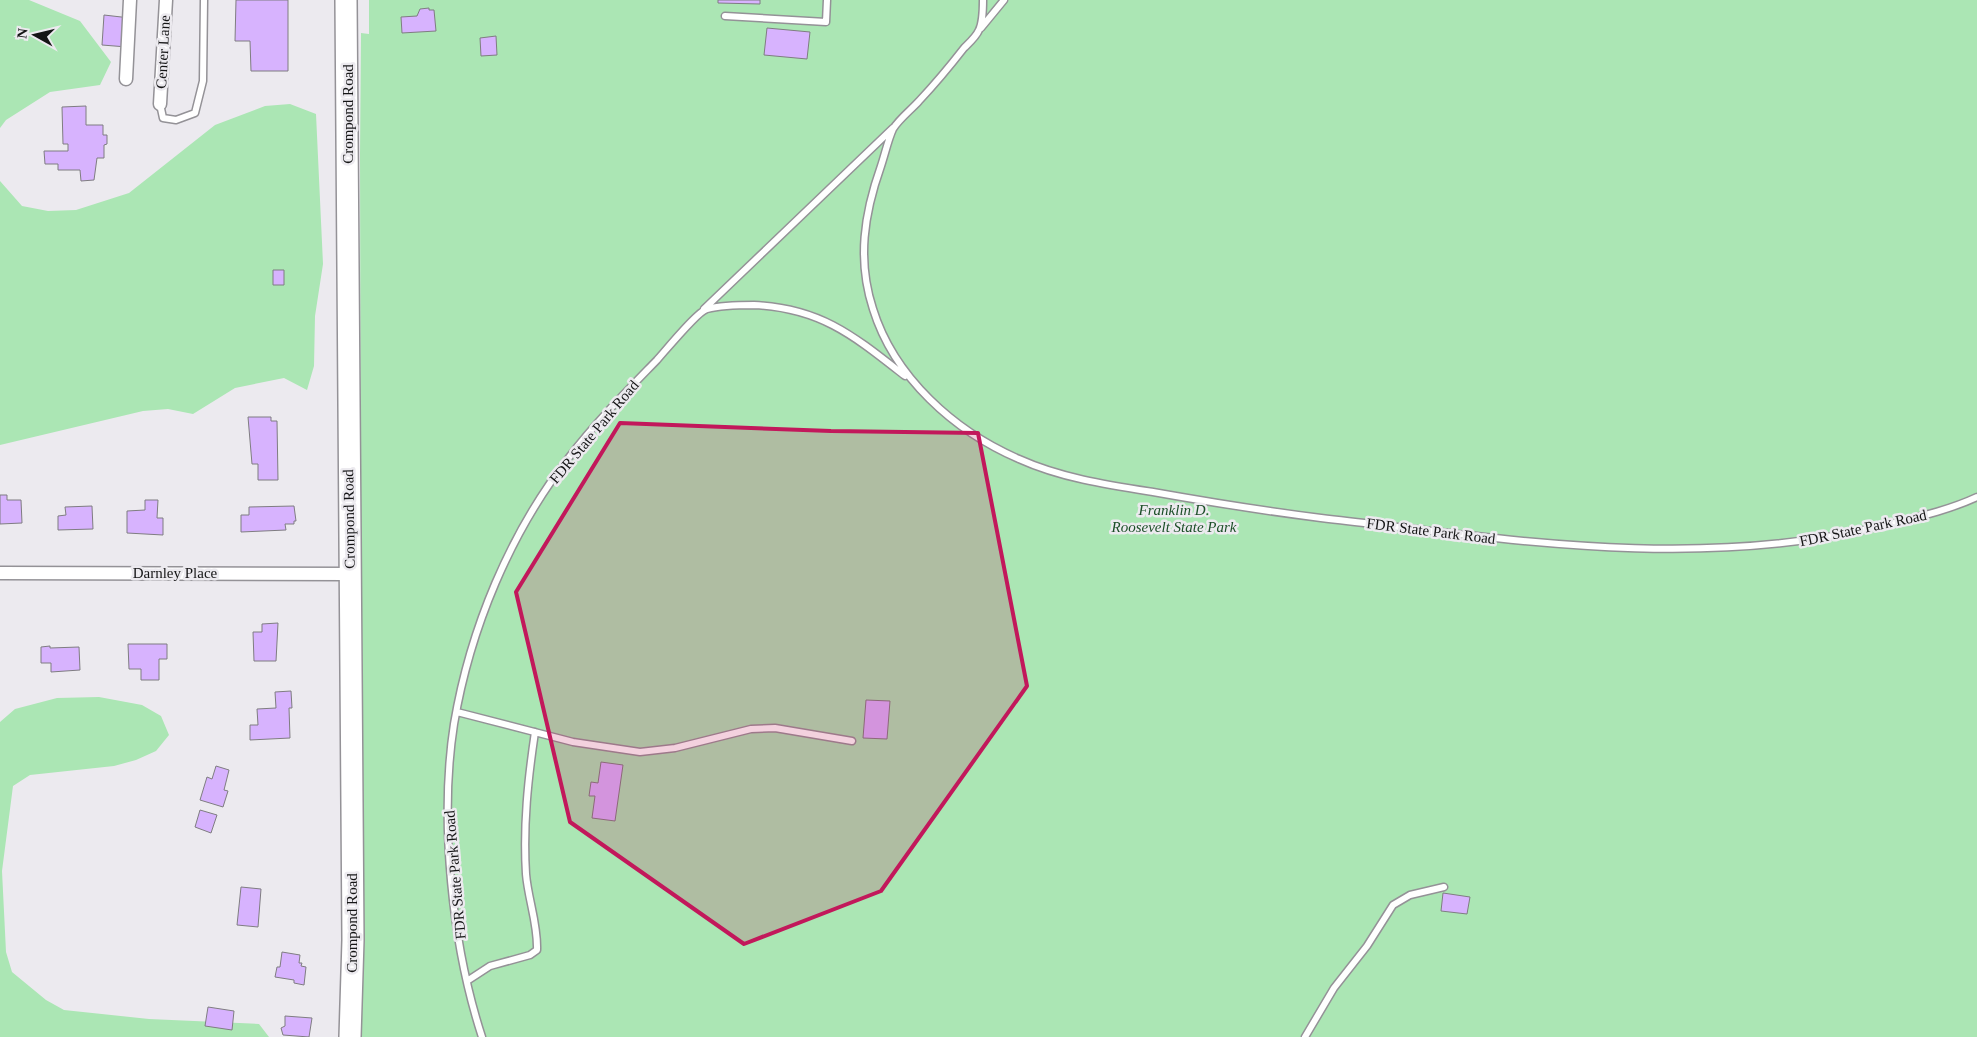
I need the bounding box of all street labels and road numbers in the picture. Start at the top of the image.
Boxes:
street label: Center Lane [153,14,173,89]
street label: Crompond Road [340,64,356,164]
street label: FDR State Park Road [546,377,642,487]
street label: Crompond Road [340,469,358,569]
street label: FDR State Park Road [1798,507,1929,549]
street label: FDR State Park Road [1366,515,1497,547]
street label: Darnley Place [133,565,218,581]
street label: FDR State Park Road [441,809,469,940]
street label: Crompond Road [344,873,360,973]

